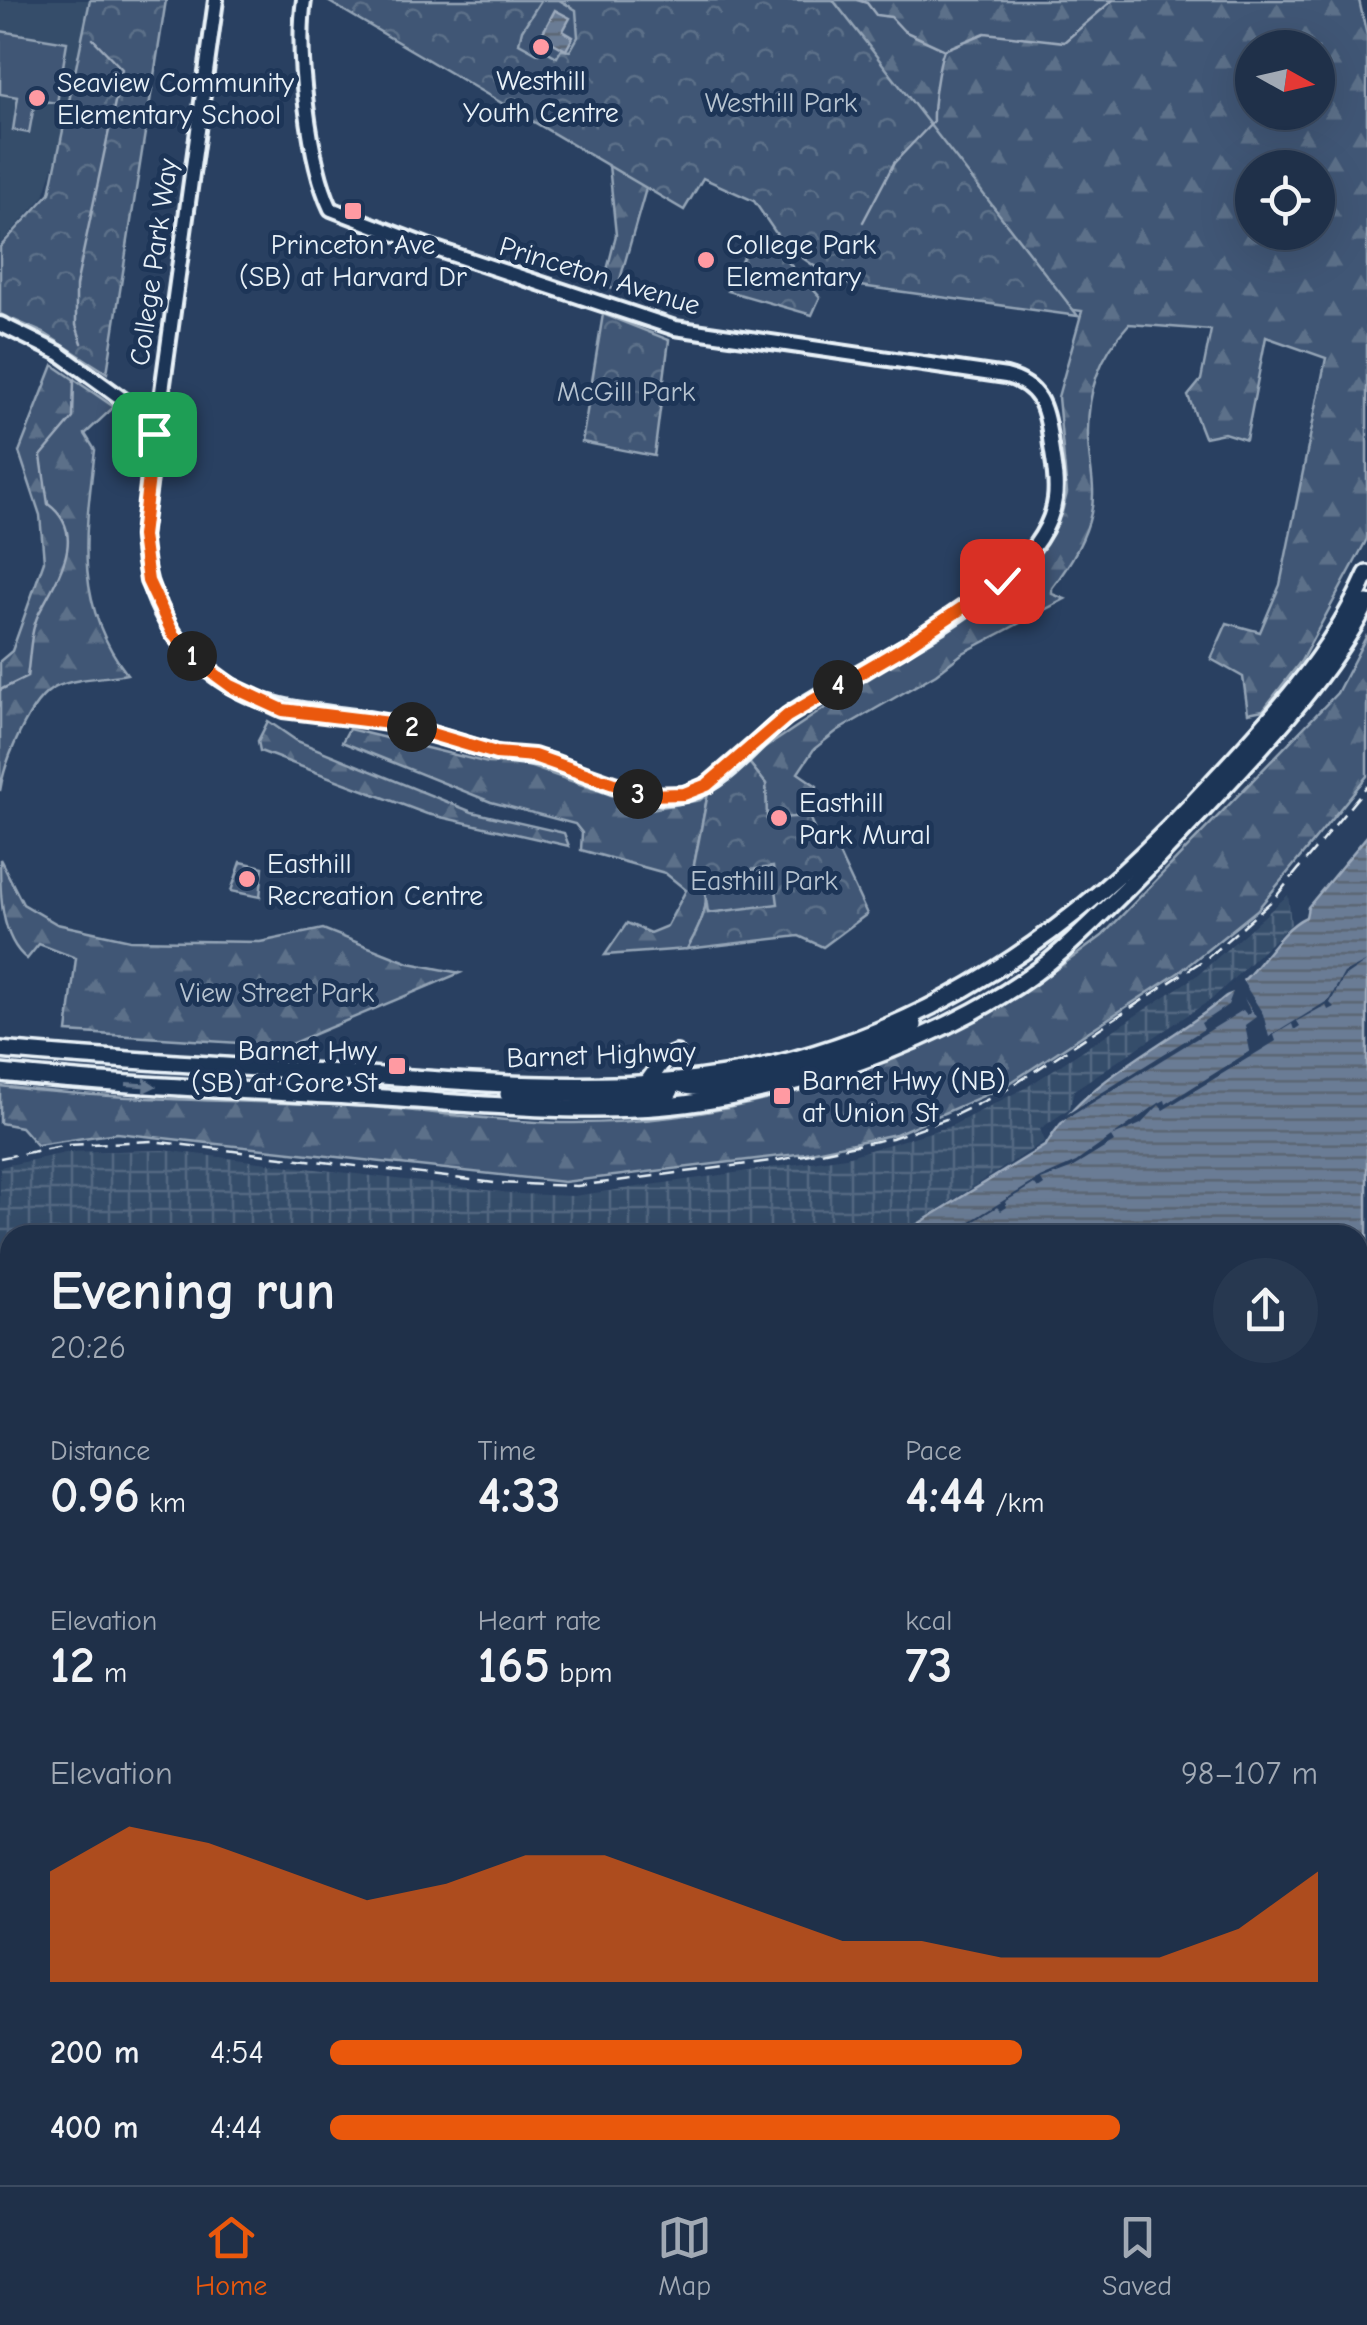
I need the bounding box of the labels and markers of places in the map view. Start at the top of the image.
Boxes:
marker: Westhill Youth Centre [530,36,552,58]
place label: Westhill Youth Centre [463,65,619,129]
place label: Seaview Community Elementary School [57,67,295,131]
marker: Seaview Community Elementary School [26,87,48,109]
marker: Princeton Ave (SB) at Harvard Dr [342,200,364,222]
place label: Princeton Ave (SB) at Harvard Dr [239,229,467,293]
place label: College Park Elementary [726,229,877,293]
marker: College Park Elementary [695,249,717,271]
pin [112,392,197,477]
pin [960,539,1045,624]
pin: 1 [167,631,217,681]
pin: 4 [813,660,863,710]
pin: 2 [387,702,437,752]
pin: 3 [613,769,663,819]
place label: Easthill Park Mural [799,787,931,851]
marker: Easthill Park Mural [768,807,790,829]
place label: Easthill Recreation Centre [267,848,483,912]
marker: Easthill Recreation Centre [236,868,258,890]
place label: Barnet Hwy (SB) at Gore St [191,1035,378,1099]
marker: Barnet Hwy (SB) at Gore St [386,1055,408,1077]
place label: Barnet Hwy (NB) at Union St [802,1065,1006,1129]
marker: Barnet Hwy (NB) at Union St [771,1085,793,1107]

